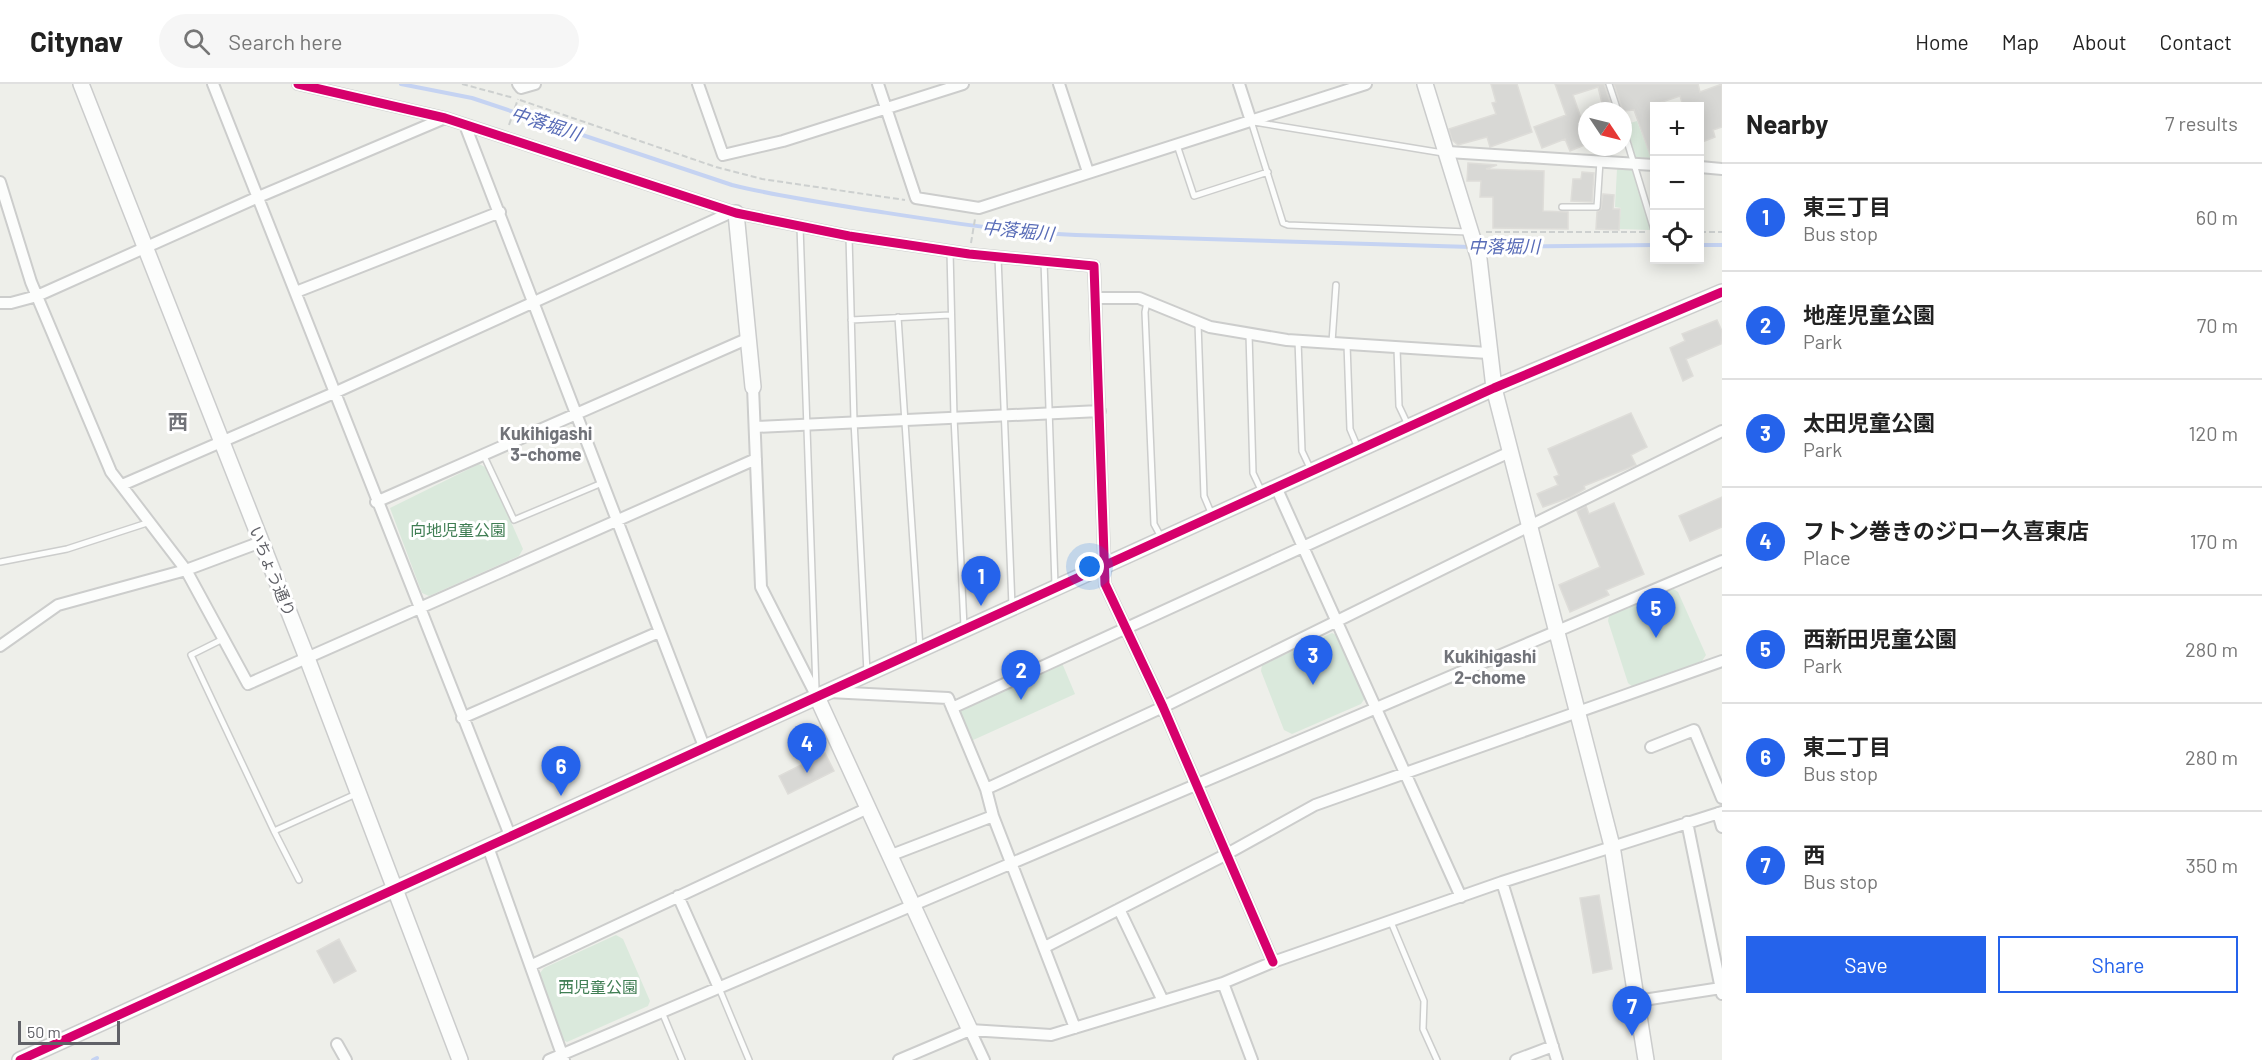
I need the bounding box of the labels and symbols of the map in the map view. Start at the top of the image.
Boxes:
water label: 中落堀川 [508,101,586,145]
north arrow [1578,102,1632,156]
water label: 中落堀川 [981,215,1057,245]
water label: 中落堀川 [1468,235,1542,257]
district label: 西 [168,409,188,433]
district label: Kukihigashi 3-chome [500,422,592,465]
park label: 向地児童公園 [410,520,506,539]
street label: いちょう通り [246,523,300,619]
your location [1075,552,1104,581]
pin: 1 [962,556,1000,606]
pin: 5 [1636,588,1676,638]
pin: 3 [1294,636,1332,685]
district label: Kukihigashi 2-chome [1444,645,1536,688]
pin: 2 [1002,650,1040,700]
pin: 4 [788,724,826,773]
pin: 6 [542,746,580,796]
park label: 西児童公園 [558,977,638,996]
pin: 7 [1612,986,1652,1036]
scale bar [18,1018,120,1046]

